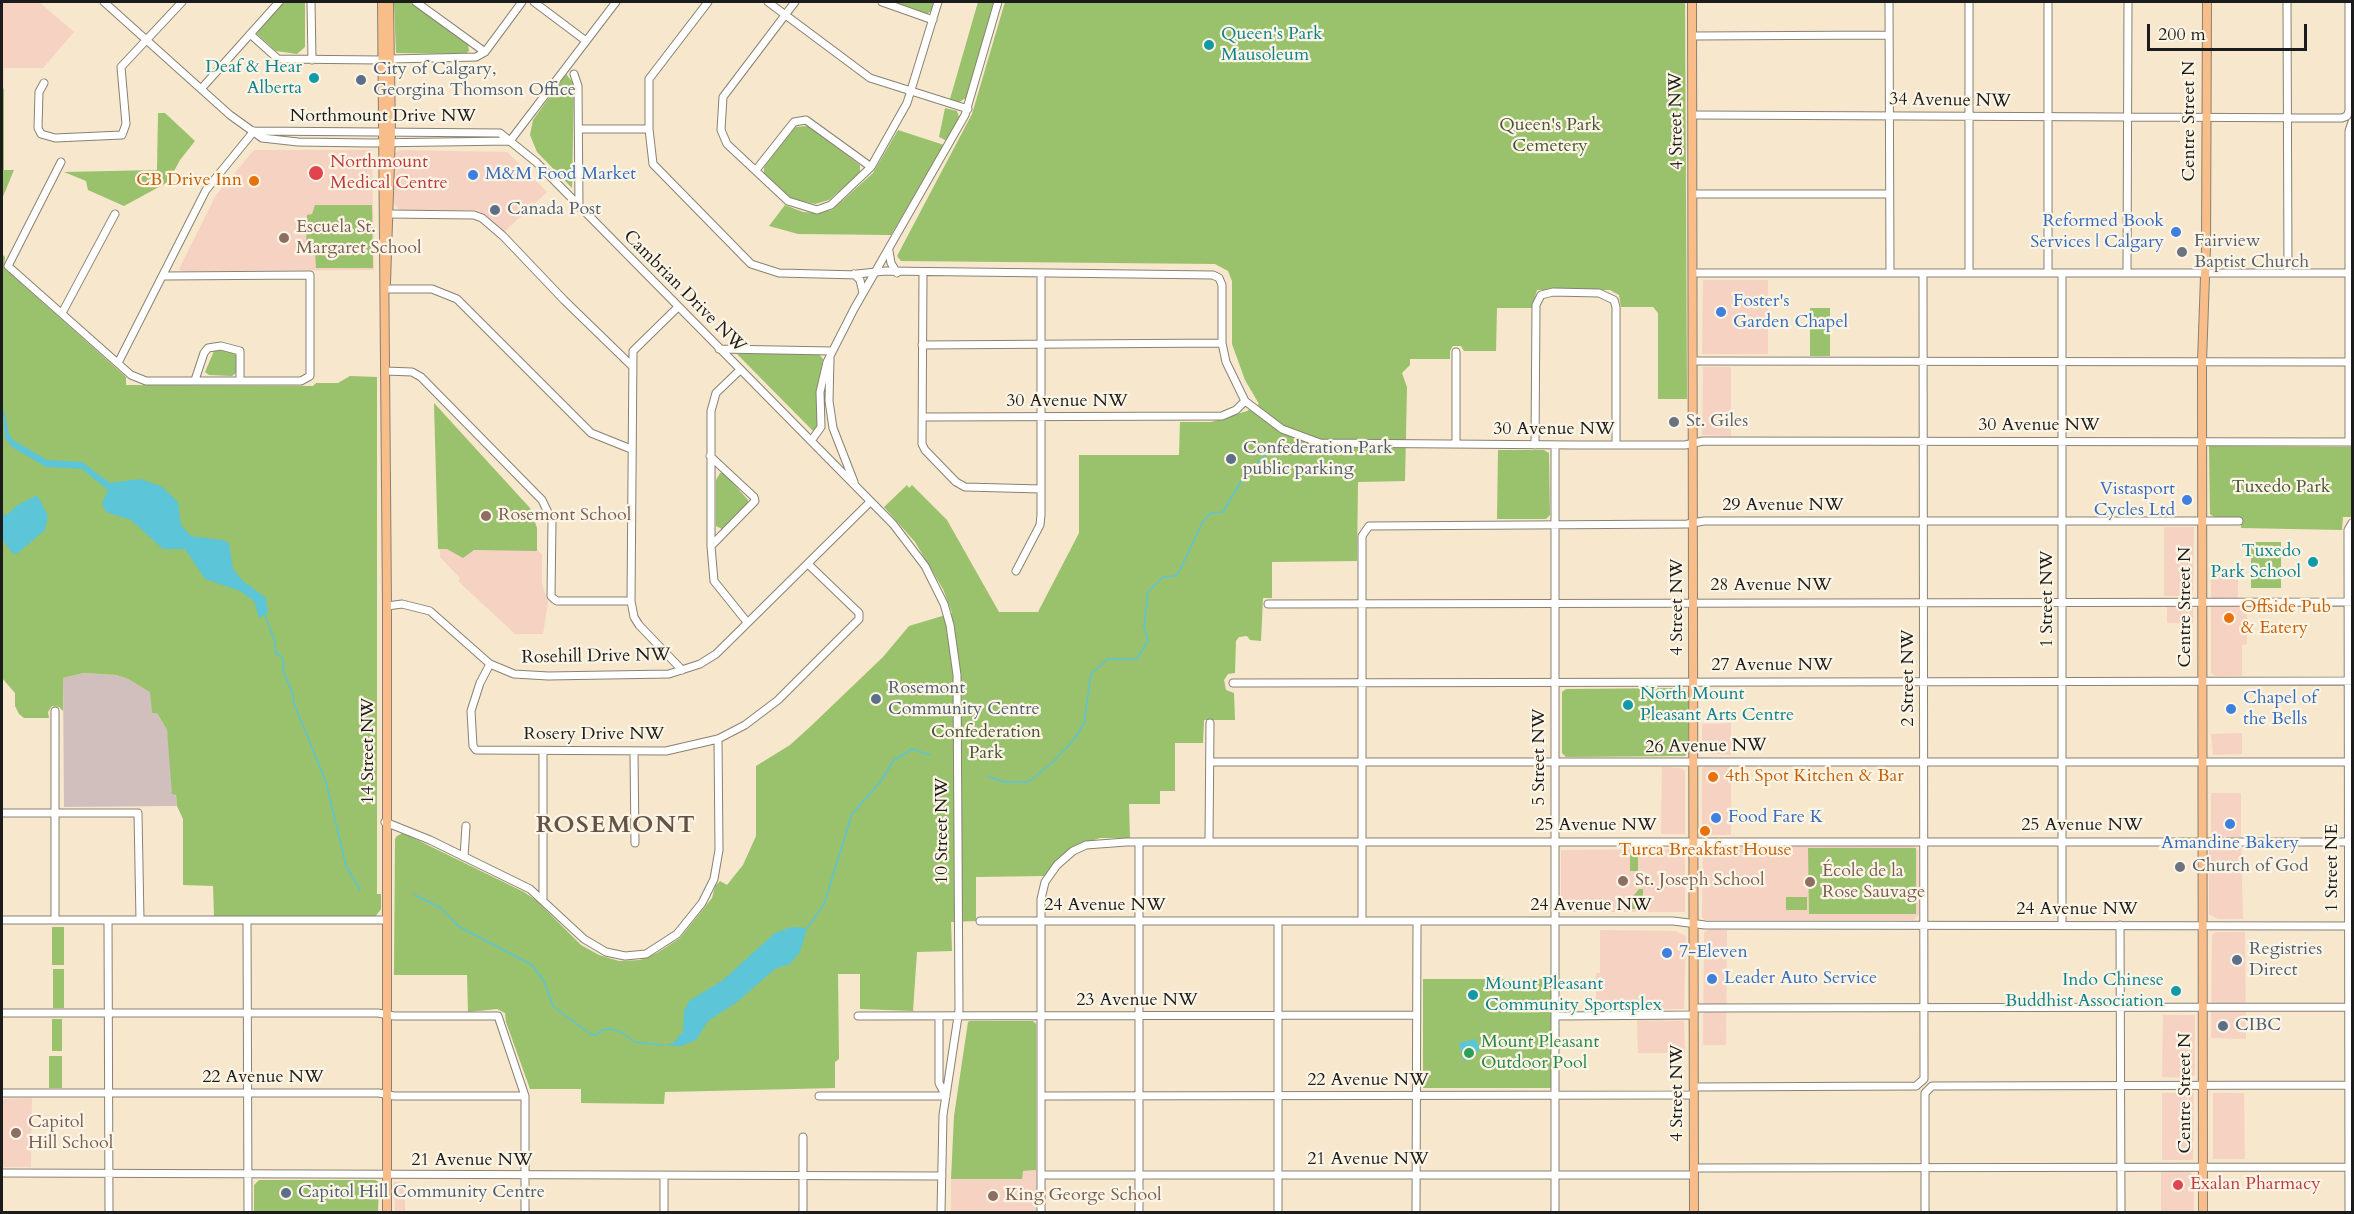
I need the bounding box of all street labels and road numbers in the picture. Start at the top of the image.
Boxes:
street label: Centre Street N [2179,61,2201,181]
street label: 4 Street NW [1665,72,1689,170]
street label: 34 Avenue NW [1889,89,2011,113]
street label: Northmount Drive NW [290,106,476,128]
street label: Cambrian Drive NW [618,226,750,358]
street label: 30 Avenue NW [1006,391,1128,413]
street label: 30 Avenue NW [1978,415,2100,437]
street label: 30 Avenue NW [1493,419,1615,441]
street label: 29 Avenue NW [1722,495,1844,517]
street label: Centre Street N [2175,547,2197,667]
street label: 1 Street NW [2037,550,2059,648]
street label: 4 Street NW [1667,558,1689,656]
street label: 28 Avenue NW [1710,575,1832,597]
street label: 2 Street NW [1898,629,1920,727]
street label: Rosehill Drive NW [521,645,671,669]
street label: 27 Avenue NW [1711,655,1833,677]
street label: 14 Street NW [358,698,380,804]
street label: 5 Street NW [1529,708,1551,806]
street label: Rosery Drive NW [524,724,664,746]
street label: 26 Avenue NW [1645,735,1767,759]
street label: 10 Street NW [932,778,954,884]
street label: 25 Avenue NW [1535,815,1657,837]
street label: 25 Avenue NW [2021,815,2143,837]
street label: 1 Street NE [2322,824,2344,912]
street label: 24 Avenue NW [1044,895,1166,917]
street label: 24 Avenue NW [1530,895,1652,917]
street label: 24 Avenue NW [2016,899,2138,921]
street label: 23 Avenue NW [1076,990,1198,1012]
street label: Centre Street N [2175,1033,2197,1153]
street label: 4 Street NW [1667,1044,1689,1142]
street label: 22 Avenue NW [202,1067,324,1089]
street label: 22 Avenue NW [1307,1070,1429,1092]
street label: 21 Avenue NW [1307,1149,1429,1171]
street label: 21 Avenue NW [411,1150,533,1172]

